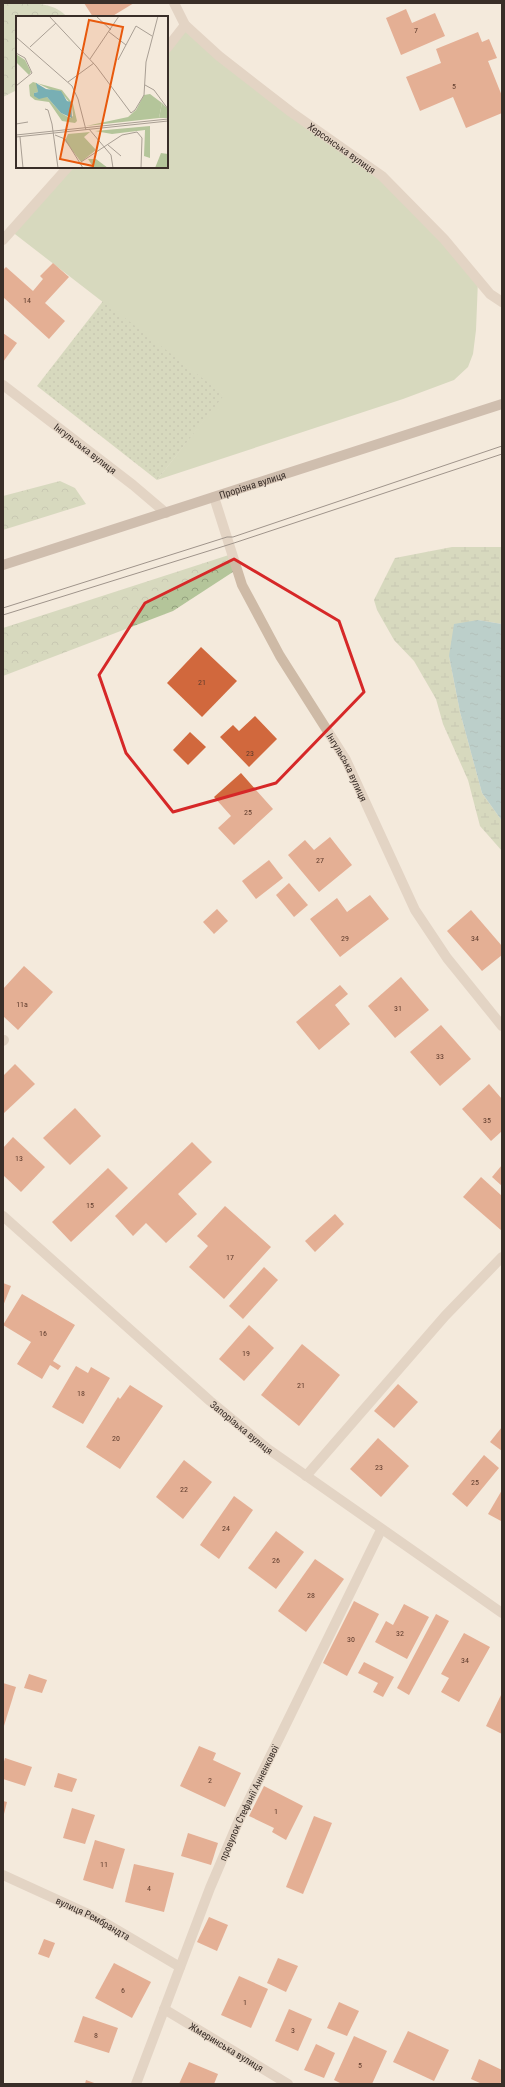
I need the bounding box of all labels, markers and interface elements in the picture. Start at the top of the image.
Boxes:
inset map [16,16,168,168]
house number: 7 [414,26,418,35]
house number: 5 [452,82,456,91]
street label: Херсонська вулиця [306,120,378,175]
house number: 14 [23,296,31,305]
street label: Інгульська вулиця [52,421,119,476]
street label: Прорізна вулиця [218,469,287,500]
house number: 21 [198,678,206,687]
street label: Інгульська вулиця [325,731,370,803]
house number: 23 [246,749,254,758]
house number: 25 [244,808,252,817]
house number: 27 [316,856,324,865]
house number: 29 [341,934,349,943]
house number: 34 [471,934,479,943]
house number: 11а [16,1000,28,1009]
house number: 31 [394,1004,402,1013]
house number: 33 [436,1052,444,1061]
house number: 35 [483,1116,491,1125]
house number: 13 [15,1154,23,1163]
house number: 15 [86,1201,94,1210]
house number: 17 [226,1253,234,1262]
house number: 16 [39,1329,47,1338]
house number: 19 [242,1349,250,1358]
house number: 21 [297,1381,305,1390]
house number: 18 [77,1389,85,1398]
street label: Запорізька вулиця [208,1398,275,1456]
house number: 20 [112,1434,120,1443]
house number: 23 [375,1463,383,1472]
house number: 25 [471,1478,479,1487]
house number: 22 [180,1485,188,1494]
house number: 24 [222,1524,230,1533]
house number: 26 [272,1556,280,1565]
house number: 28 [307,1591,315,1600]
house number: 32 [396,1629,404,1638]
house number: 30 [347,1635,355,1644]
house number: 34 [461,1656,469,1665]
street label: провулок Стефанії Анненкової [217,1743,281,1862]
house number: 2 [208,1776,212,1785]
house number: 1 [274,1807,278,1816]
house number: 11 [100,1860,108,1869]
house number: 4 [147,1884,151,1893]
street label: вулиця Рембрандта [54,1894,132,1942]
house number: 6 [121,1986,125,1995]
house number: 1 [243,1998,247,2007]
street label: Жмеринська вулиця [187,2020,266,2074]
house number: 3 [291,2026,295,2035]
house number: 8 [94,2031,98,2040]
house number: 5 [358,2061,362,2070]

